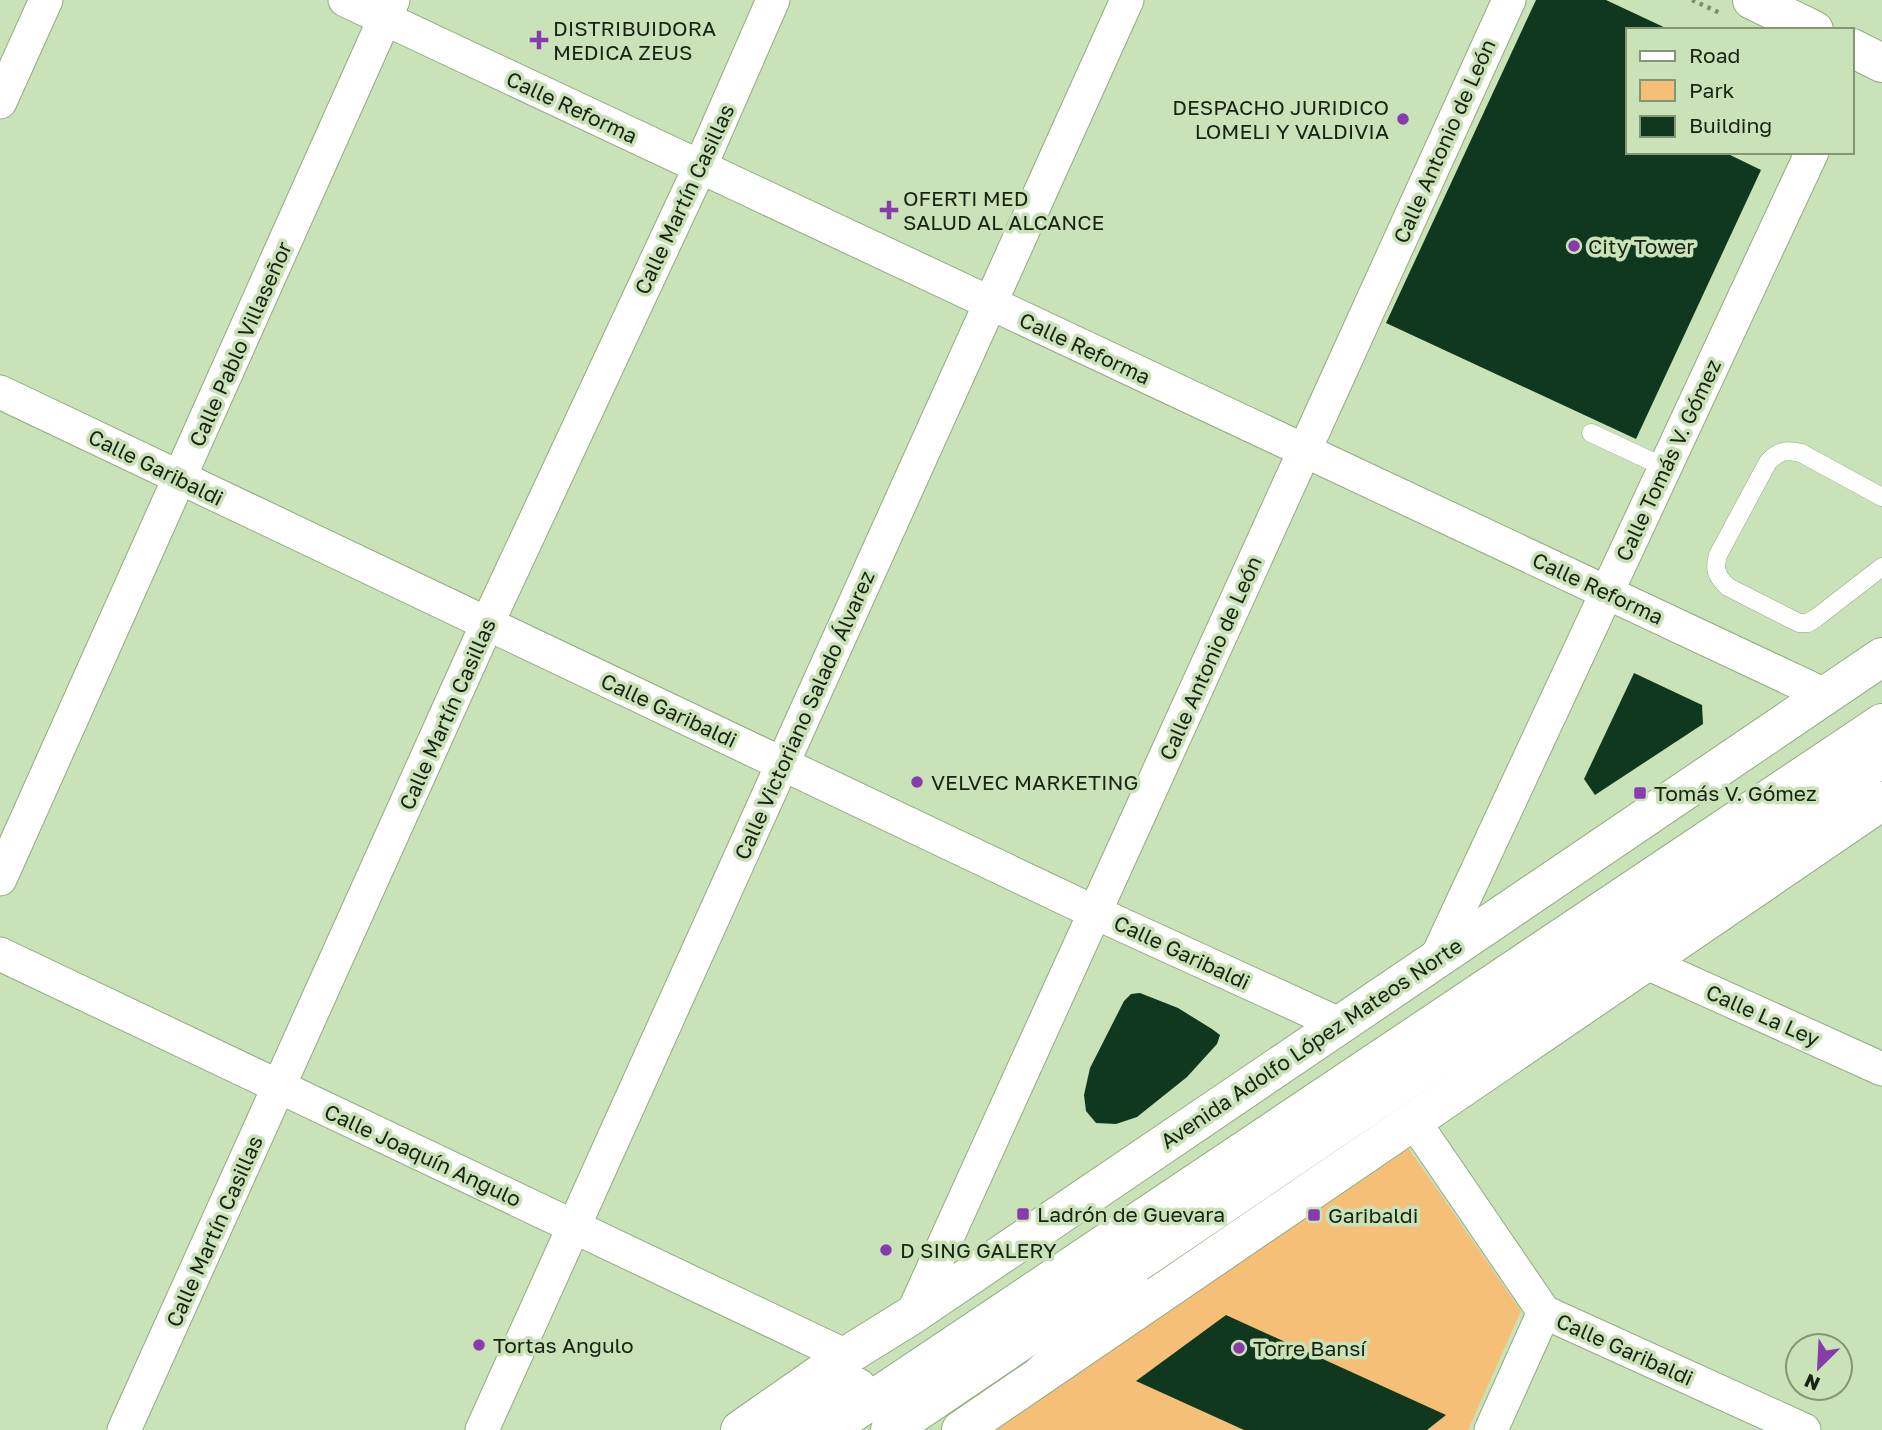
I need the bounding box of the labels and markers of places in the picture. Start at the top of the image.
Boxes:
place label: DISTRIBUIDORA MEDICA ZEUS [553,15,716,65]
marker: DISTRIBUIDORA MEDICA ZEUS [531,32,547,48]
place label: DESPACHO JURIDICO LOMELI Y VALDIVIA [1172,94,1389,144]
marker: DESPACHO JURIDICO LOMELI Y VALDIVIA [1395,111,1411,127]
place label: OFERTI MED SALUD AL ALCANCE [903,185,1104,235]
marker: OFERTI MED SALUD AL ALCANCE [881,202,897,218]
place label: City Tower [1588,233,1694,259]
marker: City Tower [1566,238,1582,254]
place label: VELVEC MARKETING [931,769,1138,795]
marker: VELVEC MARKETING [909,774,925,790]
place label: Tomás V. Gómez [1654,780,1817,806]
marker: Tomás V. Gómez [1632,785,1648,801]
place label: Ladrón de Guevara [1037,1201,1225,1227]
place label: Garibaldi [1328,1202,1418,1228]
marker: Ladrón de Guevara [1015,1206,1031,1222]
marker: Garibaldi [1306,1207,1322,1223]
place label: D SING GALERY [900,1237,1057,1263]
marker: D SING GALERY [878,1242,894,1258]
place label: Tortas Angulo [493,1332,634,1358]
place label: Torre Bansí [1253,1335,1367,1361]
marker: Tortas Angulo [471,1337,487,1353]
marker: Torre Bansí [1231,1340,1247,1356]

